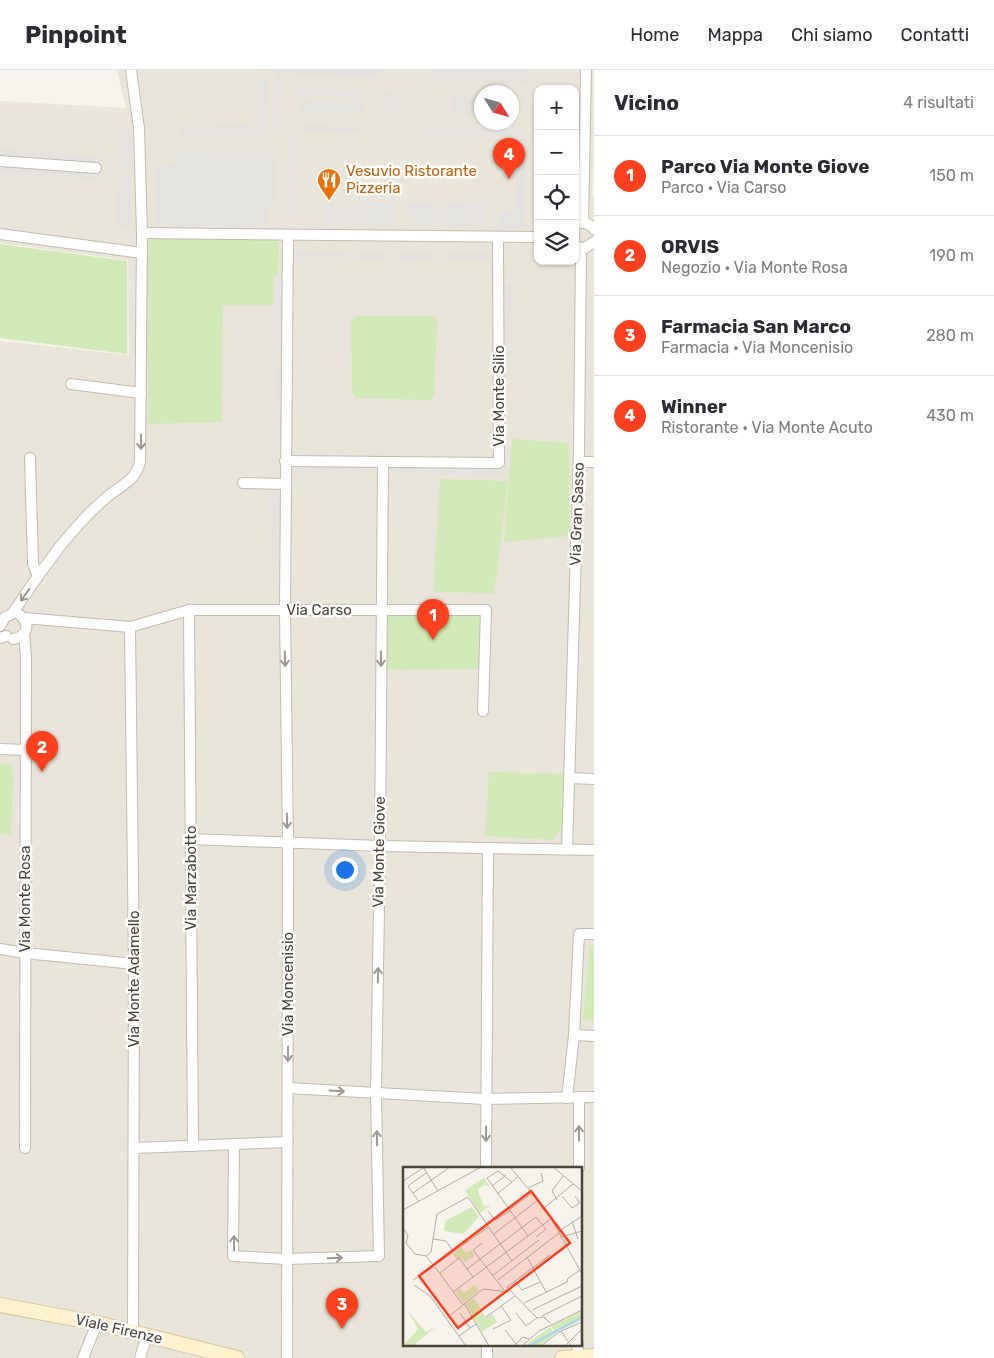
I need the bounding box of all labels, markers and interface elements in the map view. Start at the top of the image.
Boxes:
text: Pinpoint [25,21,127,49]
text: Home [630,24,679,46]
text: Mappa [707,24,763,46]
text: Chi siamo [791,24,873,46]
text: Contatti [901,24,969,46]
north arrow [474,85,519,130]
map controls [534,85,579,265]
button: + [534,85,579,130]
text: Vicino [614,90,679,115]
text: 4 risultati [903,93,974,112]
button: − [534,130,579,175]
pin: 4 [493,138,525,179]
text: Parco Via Monte Giove [661,155,870,178]
place label: Vesuvio Ristorante Pizzeria [346,162,477,197]
text: 1 [626,166,634,185]
text: 150 m [929,166,974,185]
restaurant icon: Vesuvio Ristorante Pizzeria [316,167,342,201]
button: locate [534,175,579,220]
text: Parco · Via Carso [661,178,787,197]
button: layers [534,220,579,265]
text: ORVIS [661,235,719,258]
text: 2 [625,246,635,265]
text: 190 m [929,246,974,265]
text: Negozio · Via Monte Rosa [661,258,848,277]
text: Farmacia San Marco [661,315,851,338]
text: 3 [625,326,635,345]
text: 280 m [926,326,974,345]
text: Farmacia · Via Moncenisio [661,338,853,357]
street label: Via Monte Silio [490,345,508,447]
text: Winner [661,395,727,418]
text: 4 [625,406,635,425]
text: 430 m [926,406,974,425]
text: Ristorante · Via Monte Acuto [661,418,873,437]
one-way arrow [136,434,146,450]
street label: Via Gran Sasso [566,462,588,566]
one-way arrow [20,588,30,602]
pin: 1 [417,599,449,640]
street label: Via Carso [286,601,352,619]
one-way arrow [280,650,290,667]
one-way arrow [376,650,386,667]
pin: 2 [26,731,58,772]
street label: Via Monte Giove [369,796,389,908]
one-way arrow [283,813,292,829]
street label: Via Marzabotto [182,826,200,930]
street label: Via Monte Rosa [16,845,34,953]
your location [332,857,358,883]
street label: Via Monte Adamello [125,910,143,1048]
street label: Via Moncenisio [279,932,297,1036]
one-way arrow [373,968,383,984]
one-way arrow [283,1046,293,1062]
one-way arrow [329,1086,345,1095]
one-way arrow [481,1125,491,1141]
one-way arrow [574,1125,584,1141]
one-way arrow [372,1130,382,1146]
inset map [403,1167,582,1346]
one-way arrow [229,1235,238,1251]
one-way arrow [326,1253,343,1263]
pin: 3 [326,1288,358,1329]
street label: Viale Firenze [74,1310,164,1348]

